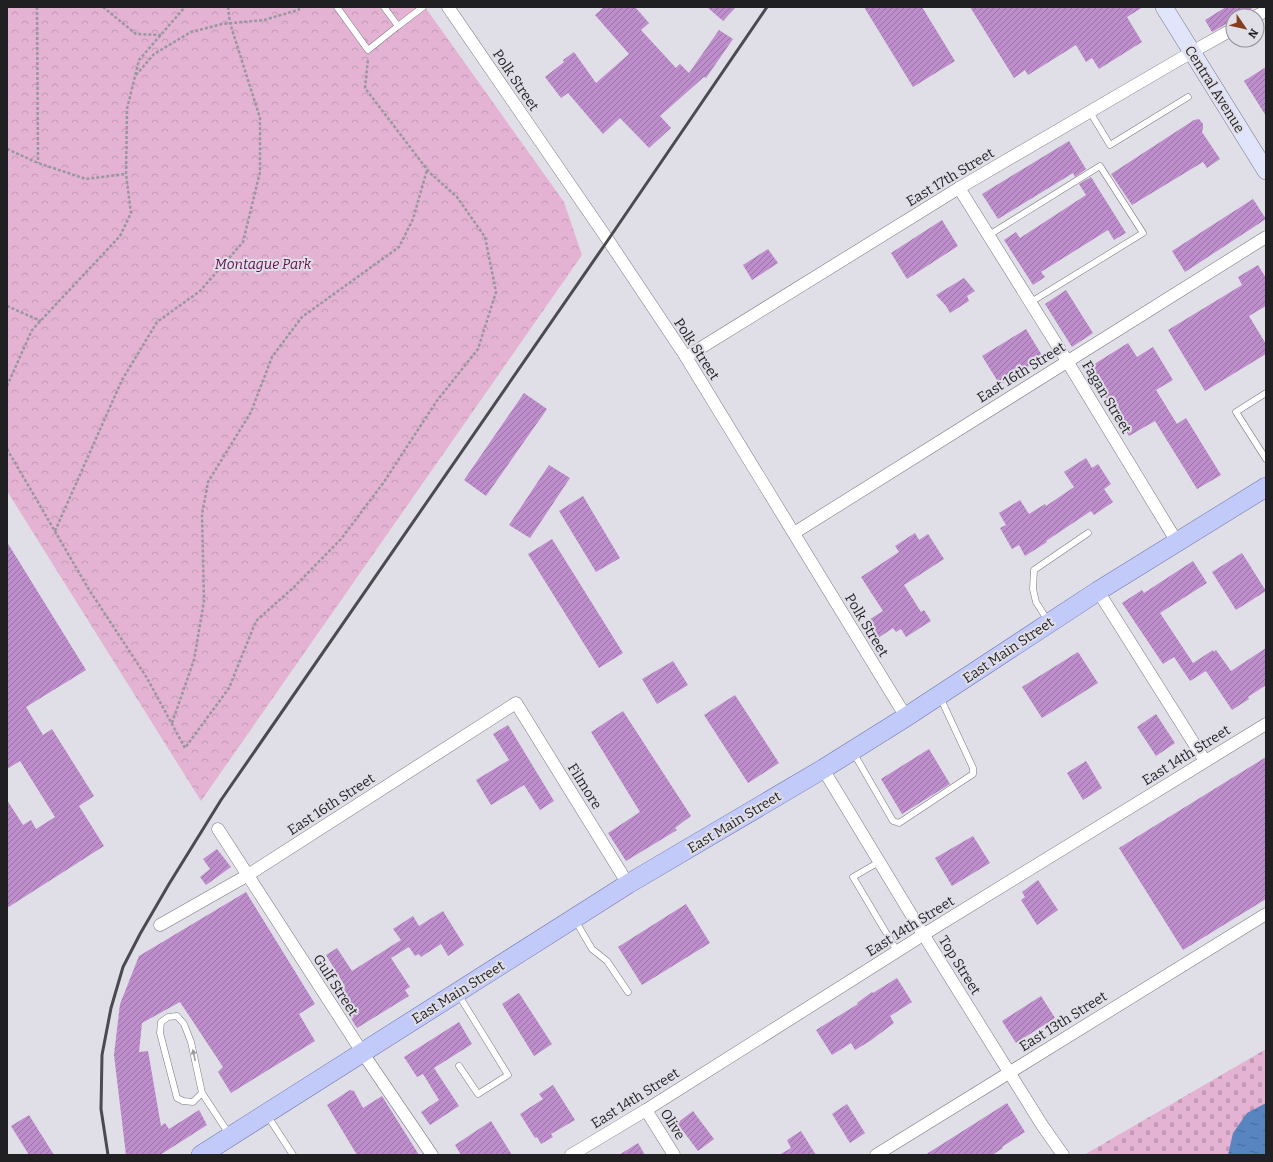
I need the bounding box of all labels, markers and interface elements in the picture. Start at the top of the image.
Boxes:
north arrow [1225,8,1265,48]
text: N [1245,26,1261,41]
street label: Central Avenue [1181,42,1248,136]
street label: Polk Street [489,46,542,114]
street label: East 17th Street [903,145,997,210]
park label: Montague Park [215,256,312,273]
street label: Polk Street [670,315,723,383]
street label: East 16th Street [974,339,1068,406]
street label: Fagan Street [1078,358,1135,437]
street label: Polk Street [841,591,892,660]
street label: East Main Street [960,614,1057,687]
street label: East 14th Street [1139,722,1233,789]
street label: Filmore [564,760,605,812]
street label: East 16th Street [284,770,378,839]
street label: East Main Street [684,788,784,857]
street label: East 14th Street [863,893,957,960]
street label: Top Street [935,933,984,998]
street label: Gulf Street [309,951,362,1019]
street label: East Main Street [409,957,508,1028]
street label: East 13th Street [1016,988,1110,1055]
one-way arrow [190,1049,196,1061]
street label: East 14th Street [588,1065,682,1132]
street label: Olive [657,1106,689,1143]

